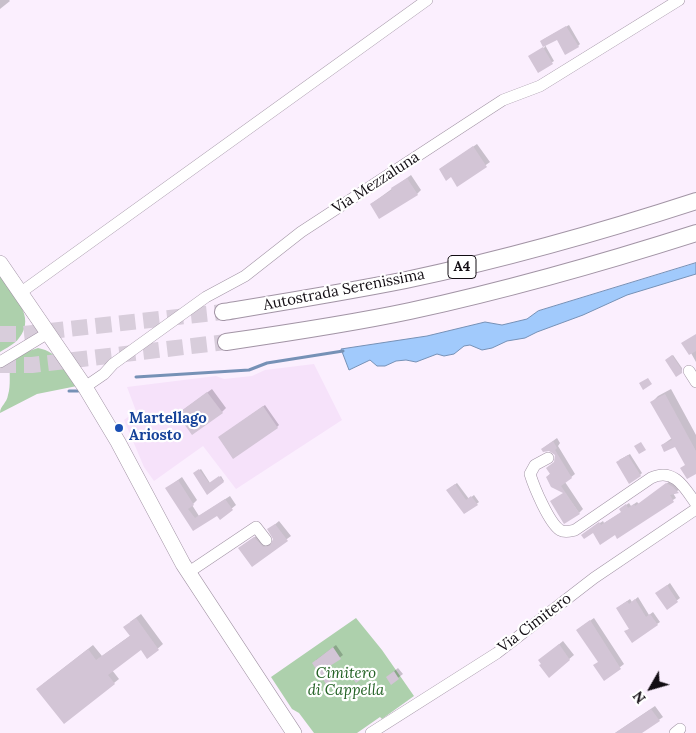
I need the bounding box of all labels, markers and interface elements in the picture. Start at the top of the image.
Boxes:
street label: Via Mezzaluna [329,148,423,218]
road number: A4 [448,256,476,278]
street label: Autostrada Serenissima [262,266,426,314]
place label: Martellago Ariosto [129,410,207,445]
marker: Martellago Ariosto [113,422,125,434]
street label: Via Cimitero [495,590,575,656]
north arrow [626,663,676,713]
park label: Cimitero di Cappella [308,665,384,700]
text: N [629,687,650,707]

